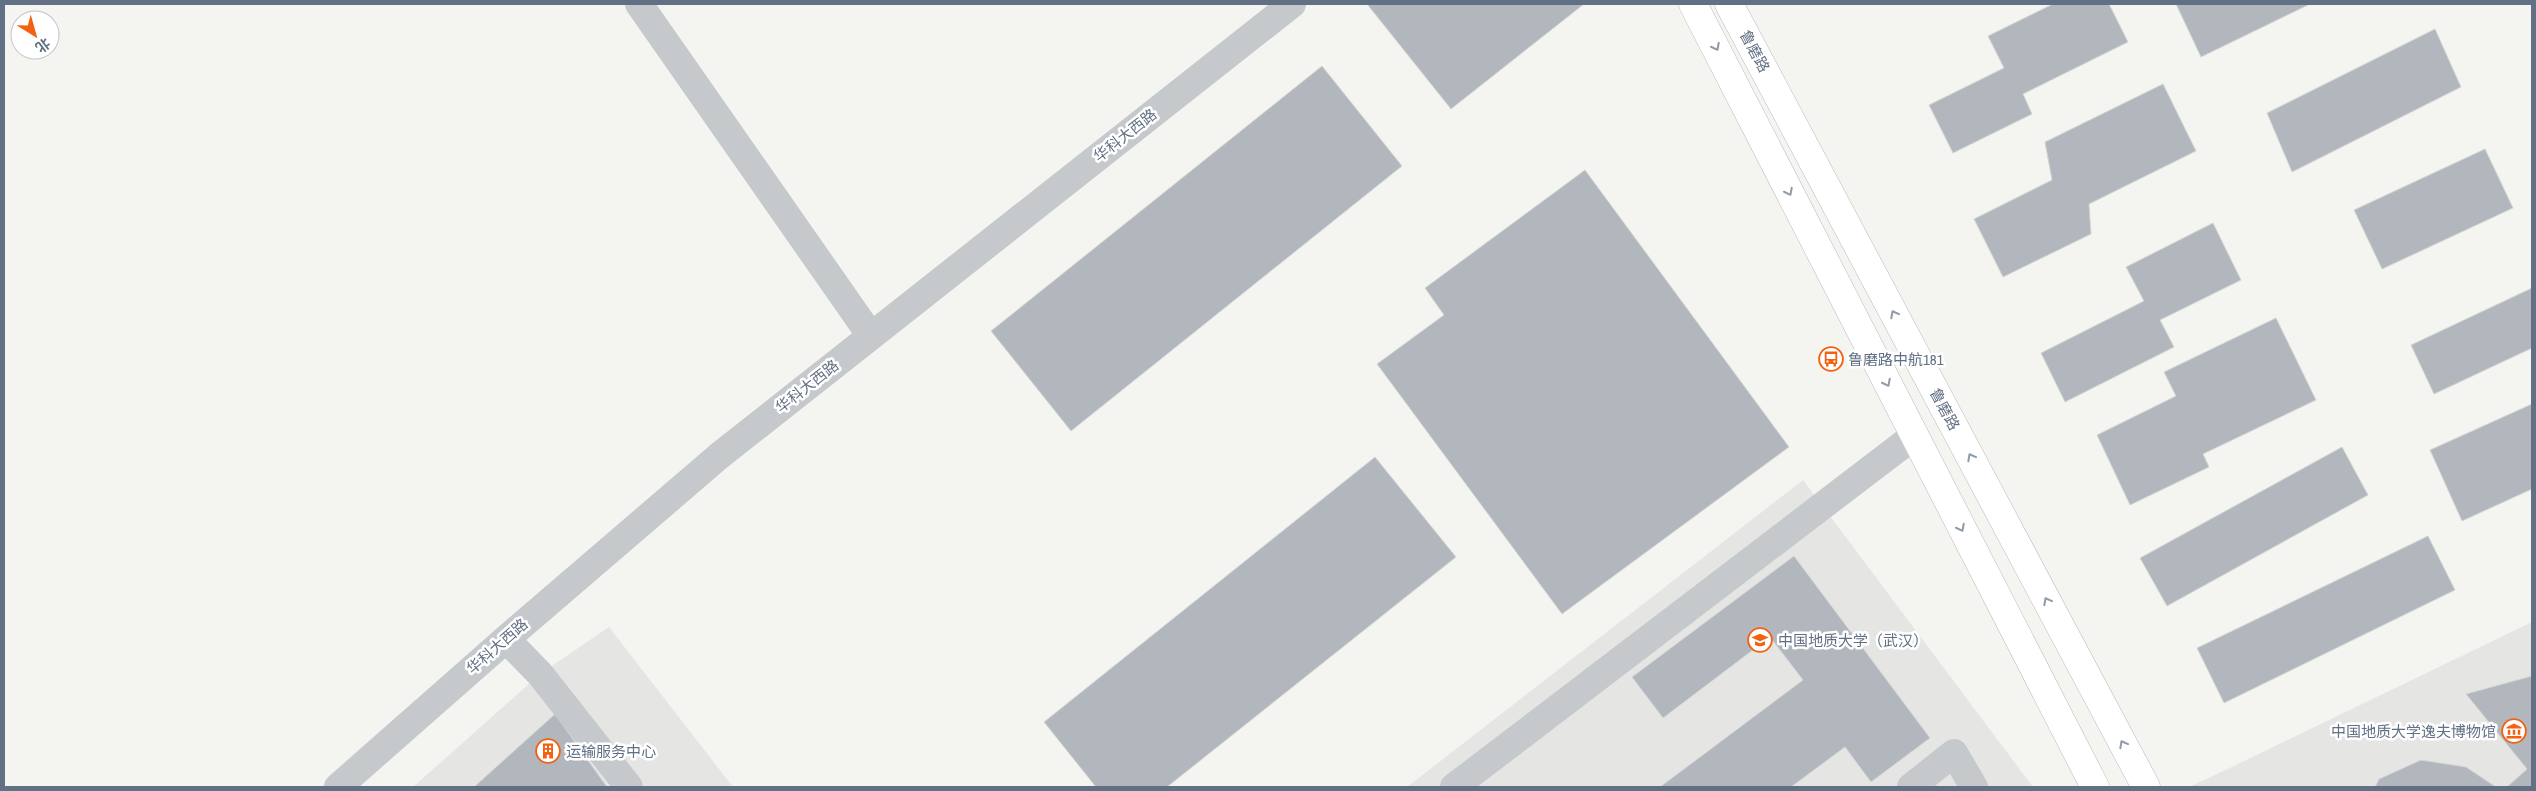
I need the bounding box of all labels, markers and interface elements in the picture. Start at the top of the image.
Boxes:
north arrow [10,10,60,60]
street label: 鲁磨路 [1735,26,1775,76]
text: 北 [32,34,54,57]
one-way arrow [1710,42,1720,51]
street label: 华科大西路 [1089,104,1161,166]
one-way arrow [1783,187,1793,196]
one-way arrow [1890,310,1900,319]
bus stop icon: 鲁磨路中航181 [1818,346,1844,372]
place label: 鲁磨路中航181 [1848,349,1944,370]
street label: 华科大西路 [771,355,843,417]
one-way arrow [1881,378,1891,387]
street label: 鲁磨路 [1925,384,1965,434]
one-way arrow [1967,453,1977,462]
one-way arrow [1955,523,1965,532]
one-way arrow [2043,597,2053,606]
street label: 华科大西路 [462,613,532,679]
school or university icon: 中国地质大学（武汉） [1747,627,1773,653]
place label: 中国地质大学（武汉） [1778,630,1928,651]
museum icon: 中国地质大学逸夫博物馆 [2501,718,2527,744]
place label: 中国地质大学逸夫博物馆 [2331,721,2496,742]
building icon: 运输服务中心 [535,738,561,764]
one-way arrow [2119,740,2129,749]
place label: 运输服务中心 [566,741,656,762]

